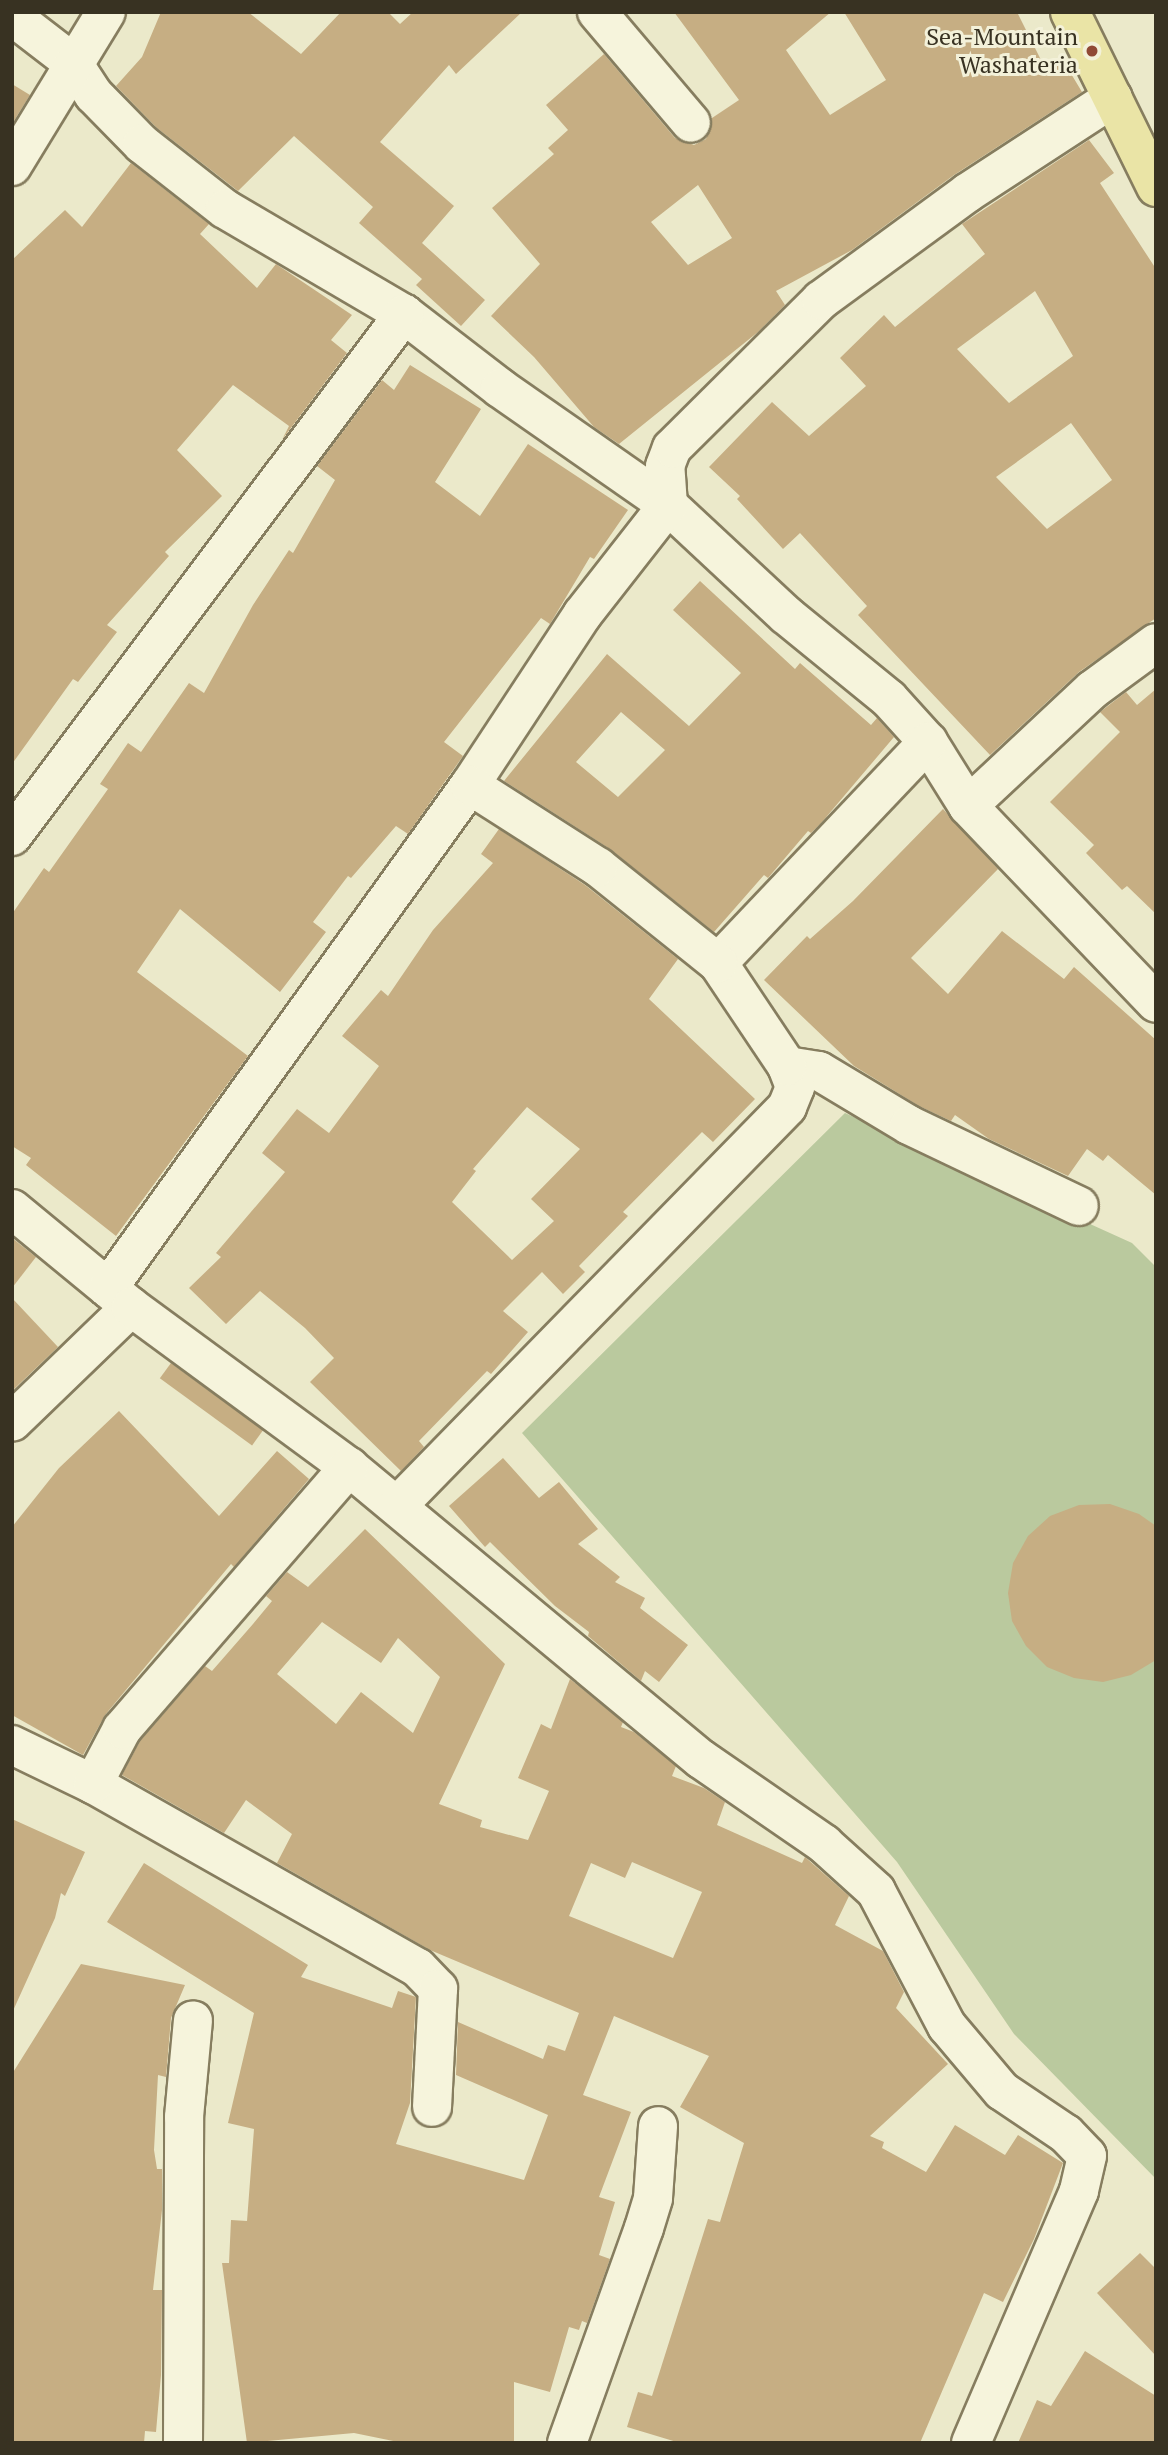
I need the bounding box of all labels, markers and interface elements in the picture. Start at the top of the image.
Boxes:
place label: Sea-Mountain Washateria [926,23,1078,79]
marker: Sea-Mountain Washateria [1084,43,1100,59]

